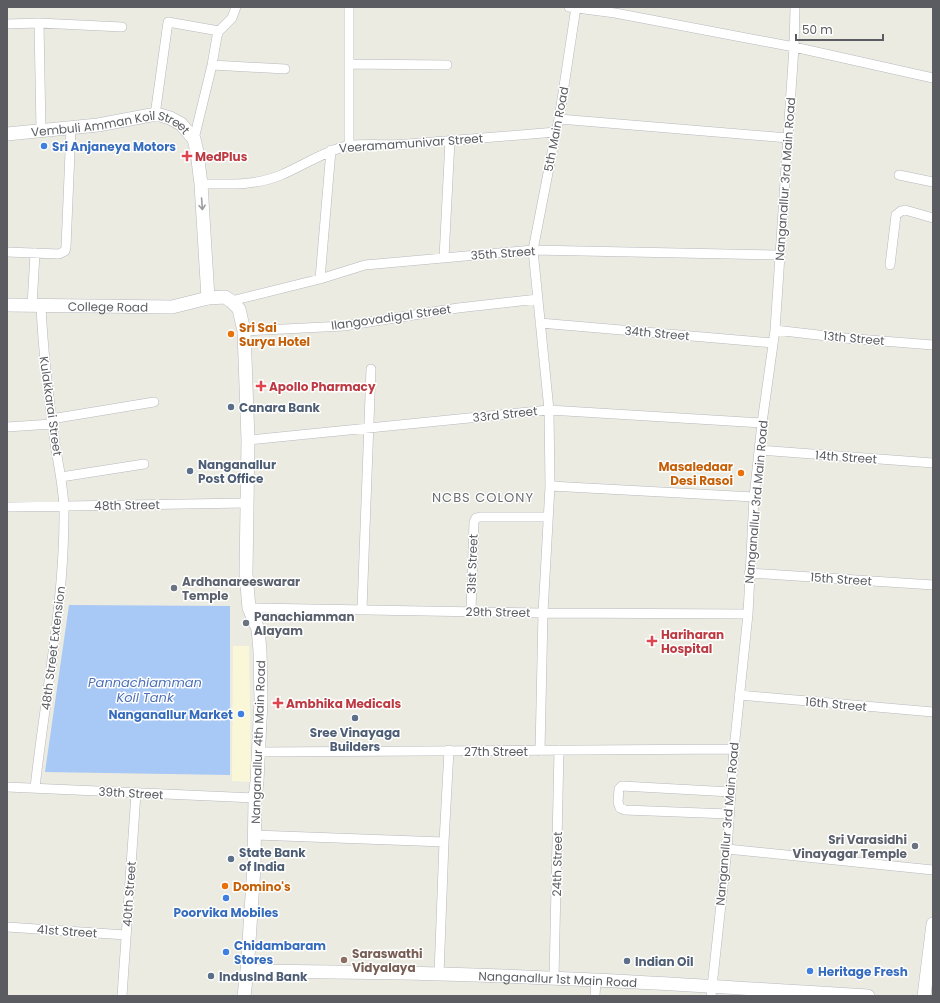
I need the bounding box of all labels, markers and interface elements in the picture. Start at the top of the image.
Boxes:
scale bar [796,16,883,42]
text: 50 m [802,21,833,38]
street label: 5th Main Road [539,85,573,173]
street label: Nanganallur 3rd Main Road [771,97,799,261]
text: Vembuli Amman Koil Street [30,106,194,140]
street label: Vembuli Amman Koil Street [27,126,191,144]
street label: Veeramamunivar Street [338,129,484,157]
place label: Sri Anjaneya Motors [52,138,176,155]
marker: Sri Anjaneya Motors [39,141,49,151]
place label: MedPlus [195,148,248,165]
marker: MedPlus [182,151,192,161]
one-way arrow [198,197,205,210]
street label: 35th Street [470,242,536,264]
street label: College Road [68,297,148,315]
street label: Ilangovadigal Street [330,300,452,334]
place label: Sri Sai Surya Hotel [239,319,310,350]
street label: 34th Street [624,322,690,344]
street label: 13th Street [823,327,885,349]
marker: Sri Sai Surya Hotel [226,329,236,339]
street label: Kulakkarai Street [36,355,66,457]
place label: Apollo Pharmacy [269,378,376,395]
marker: Apollo Pharmacy [256,381,266,391]
place label: Canara Bank [239,399,321,416]
marker: Canara Bank [226,402,236,412]
street label: 33rd Street [472,402,538,426]
street label: Nanganallur 3rd Main Road [740,420,772,584]
street label: 14th Street [815,446,877,468]
place label: Nanganallur Post Office [198,456,276,487]
place label: Masaledaar Desi Rasoi [658,458,733,489]
marker: Nanganallur Post Office [185,466,195,476]
marker: Masaledaar Desi Rasoi [736,468,746,478]
district label: NCBS COLONY [432,488,534,507]
street label: 48th Street [94,496,160,514]
street label: 31st Street [462,534,482,594]
street label: 15th Street [810,568,872,590]
place label: Ardhanareeswarar Temple [182,573,300,604]
marker: Ardhanareeswarar Temple [169,583,179,593]
street label: 48th Street Extension [37,585,69,711]
street label: 29th Street [465,603,531,621]
place label: Panachiamman Alayam [254,608,355,639]
marker: Panachiamman Alayam [241,618,251,628]
place label: Hariharan Hospital [661,626,724,657]
marker: Hariharan Hospital [646,635,658,647]
street label: Nanganallur 4th Main Road [247,660,269,824]
water label: Pannachiamman Koil Tank [88,673,202,707]
street label: 16th Street [804,693,868,715]
place label: Ambhika Medicals [286,695,401,712]
marker: Ambhika Medicals [273,698,283,708]
place label: Nanganallur Market [108,706,233,723]
marker: Nanganallur Market [236,709,246,719]
marker: Sree Vinayaga Builders [350,713,360,723]
place label: Sree Vinayaga Builders [310,724,400,755]
street label: Nanganallur 3rd Main Road [711,742,743,906]
street label: 27th Street [464,743,528,760]
street label: 39th Street [98,783,164,803]
street label: 24th Street [548,831,566,897]
place label: Sri Varasidhi Vinayagar Temple [792,831,908,862]
marker: Sri Varasidhi Vinayagar Temple [910,841,920,851]
place label: State Bank of India [239,844,306,875]
marker: State Bank of India [226,854,236,864]
street label: 40th Street [118,861,140,927]
place label: Domino's [233,878,291,895]
marker: Domino's [220,881,230,891]
marker: Poorvika Mobiles [221,893,231,903]
place label: Poorvika Mobiles [173,904,279,921]
street label: 41st Street [36,920,98,942]
place label: Chidambaram Stores [234,937,326,968]
place label: Saraswathi Vidyalaya [352,945,423,976]
marker: Chidambaram Stores [221,947,231,957]
place label: Indian Oil [635,953,694,970]
marker: Saraswathi Vidyalaya [339,955,349,965]
marker: Indian Oil [622,956,632,966]
place label: Heritage Fresh [818,963,908,980]
marker: Heritage Fresh [805,966,815,976]
street label: Nanganallur 1st Main Road [478,967,638,991]
place label: IndusInd Bank [219,968,308,985]
marker: IndusInd Bank [206,971,216,981]

